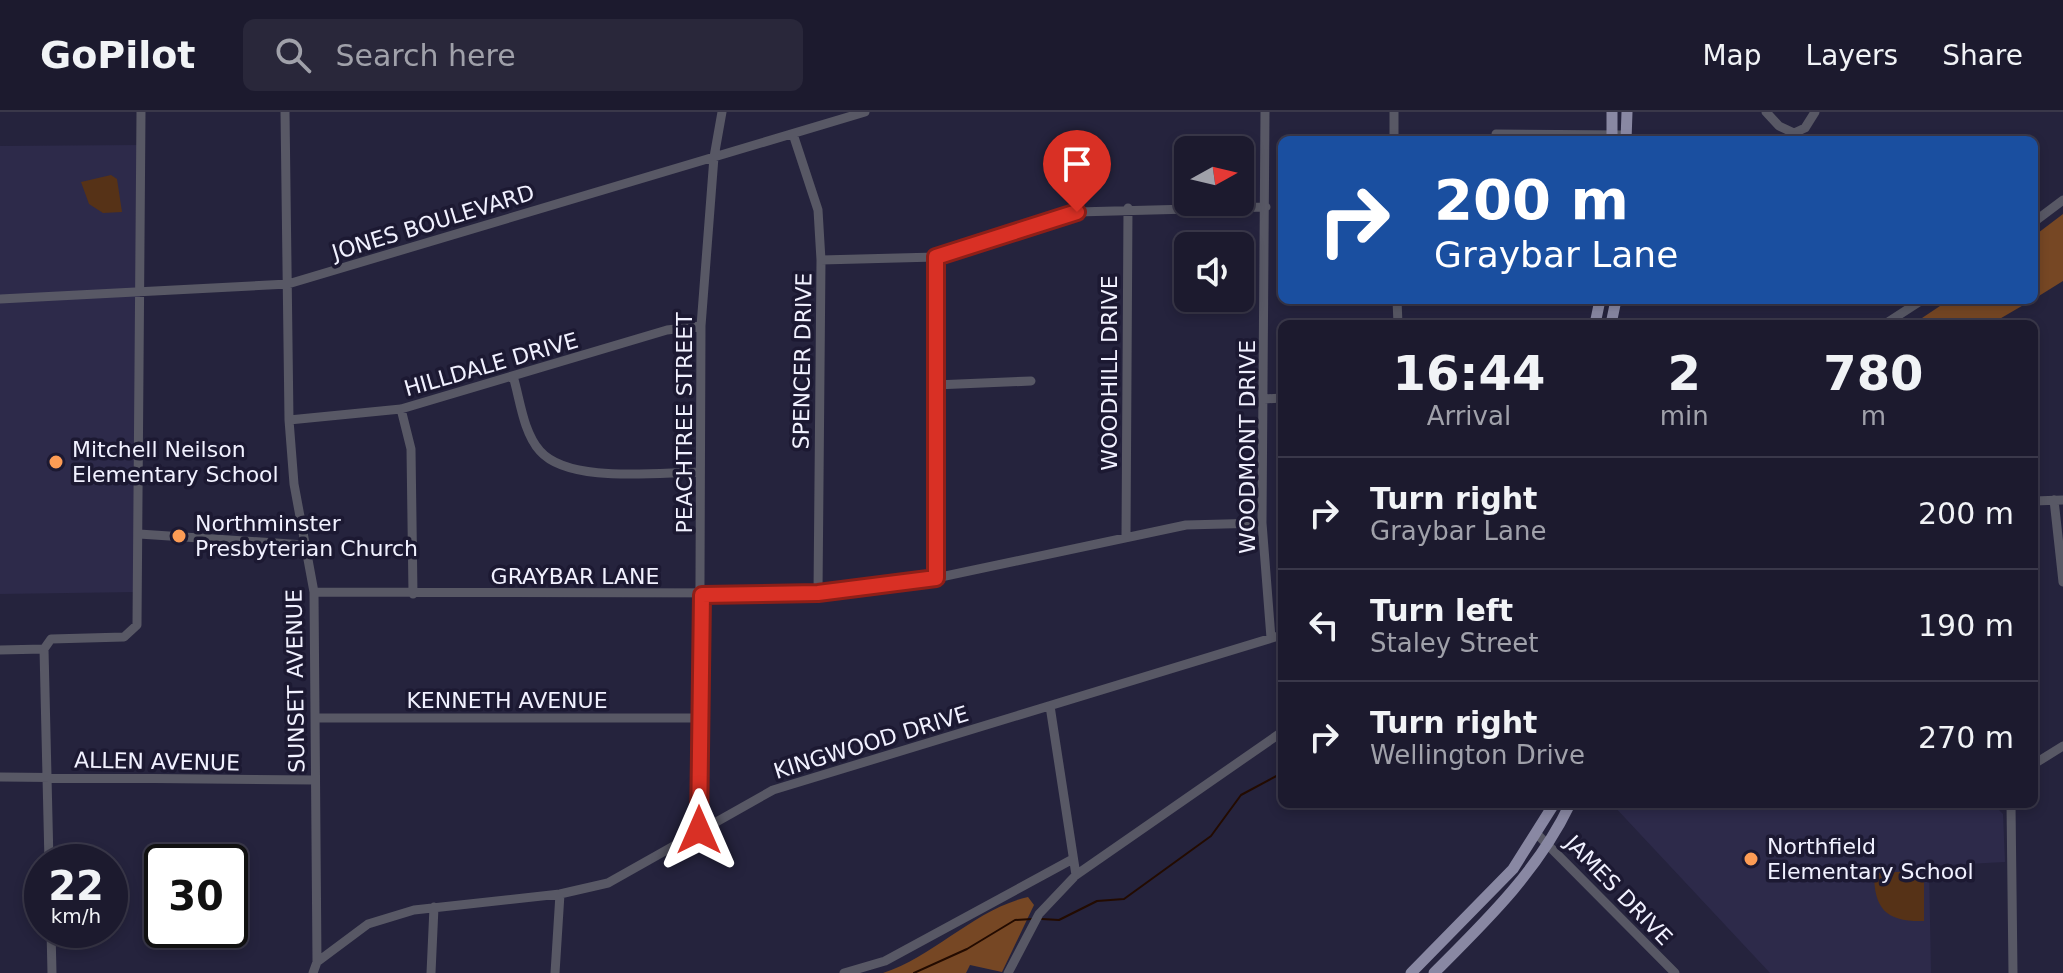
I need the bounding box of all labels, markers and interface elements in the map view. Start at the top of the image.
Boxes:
search box [243,19,803,91]
text: GoPilot [40,33,195,77]
icon: search [271,33,315,77]
text: Search here [335,38,516,73]
text: Map [1702,39,1762,72]
text: Layers [1806,39,1898,72]
text: Share [1942,39,2023,72]
pin [1043,130,1111,212]
north arrow [1174,136,1254,216]
map controls [1174,136,1254,312]
icon: arrive [1055,142,1099,186]
text: 200 m [1434,167,1629,232]
icon: right [1302,168,1406,272]
street label: JONES BOULEVARD [327,180,537,266]
button: sound [1174,232,1254,312]
text: Graybar Lane [1434,234,1678,275]
street label: SPENCER DRIVE [788,272,817,450]
street label: WOODHILL DRIVE [1097,275,1122,471]
street label: PEACHTREE STREET [672,312,697,534]
street label: HILLDALE DRIVE [401,328,581,401]
street label: WOODMONT DRIVE [1235,340,1260,554]
text: 16:44 [1392,345,1545,401]
text: 2 [1668,345,1701,401]
text: 780 [1823,345,1923,401]
text: Arrival [1427,401,1511,431]
text: min [1660,401,1709,431]
text: m [1861,401,1886,431]
place label: Mitchell Neilson Elementary School [72,437,279,487]
marker: Mitchell Neilson Elementary School [47,453,65,471]
text: Turn right [1370,481,1537,516]
icon: right [1302,491,1346,535]
text: 200 m [1918,496,2014,531]
place label: Northminster Presbyterian Church [195,511,418,561]
text: Graybar Lane [1370,516,1546,546]
marker: Northminster Presbyterian Church [170,527,188,545]
street label: GRAYBAR LANE [491,564,659,589]
street label: SUNSET AVENUE [281,589,310,773]
text: Turn left [1370,593,1513,628]
icon: left [1302,603,1346,647]
text: 190 m [1918,608,2014,643]
text: Staley Street [1370,628,1539,658]
street label: KENNETH AVENUE [406,688,608,713]
street label: KINGWOOD DRIVE [771,701,972,784]
text: Turn right [1370,705,1537,740]
icon: right [1302,715,1346,759]
text: 270 m [1918,720,2014,755]
text: Wellington Drive [1370,740,1585,770]
street label: ALLEN AVENUE [74,748,240,775]
position arrow [657,788,741,872]
street label: JAMES DRIVE [1559,829,1677,950]
place label: Northfield Elementary School [1767,834,1974,884]
speed limit sign: 30 [144,844,248,948]
marker: Northfield Elementary School [1742,850,1760,868]
text: 22 [48,863,104,909]
text: km/h [51,904,101,928]

